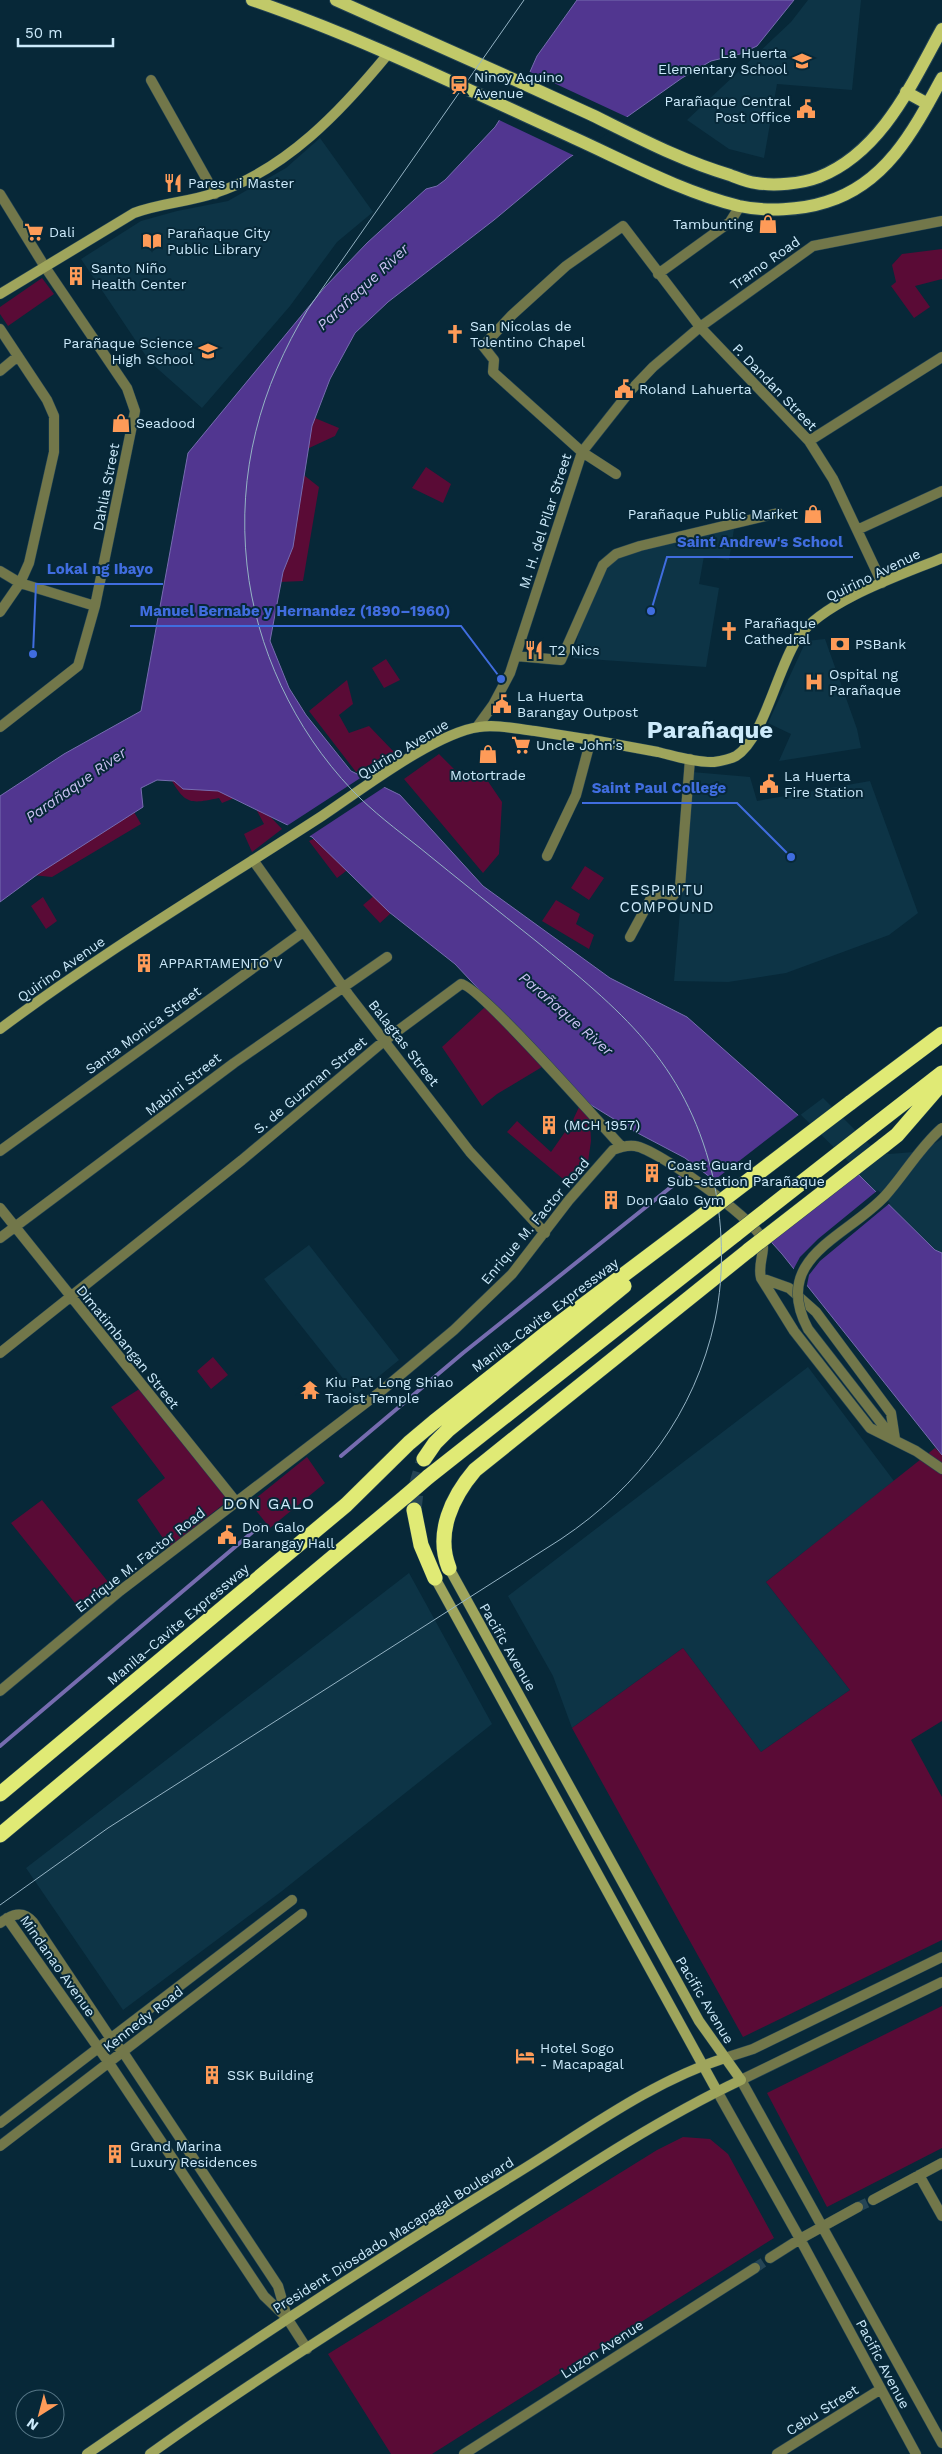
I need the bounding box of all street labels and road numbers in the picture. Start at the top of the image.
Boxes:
street label: Tramo Road [727,233,803,293]
street label: P. Dandan Street [730,340,821,434]
street label: Dahlia Street [90,442,122,532]
street label: M. H. del Pilar Street [516,451,575,591]
street label: Quirino Avenue [823,545,923,605]
street label: Quirino Avenue [355,716,451,782]
street label: Quirino Avenue [14,933,108,1005]
street label: Santa Monica Street [82,983,204,1077]
street label: Balagtas Street [365,997,443,1089]
street label: S. de Guzman Street [250,1033,370,1137]
street label: Mabini Street [142,1049,224,1119]
street label: Enrique M. Factor Road [477,1155,593,1287]
street label: Manila–Cavite Expressway [468,1254,622,1376]
street label: Dimatimbangan Street [73,1282,183,1412]
street label: Enrique M. Factor Road [72,1504,208,1616]
street label: Manila–Cavite Expressway [104,1560,253,1688]
street label: Pacific Avenue [476,1600,540,1694]
street label: Mindanao Avenue [17,1912,99,2020]
street label: Pacific Avenue [673,1954,737,2046]
street label: Kennedy Road [100,1983,186,2055]
street label: President Diosdado Macapagal Boulevard [269,2154,517,2316]
street label: Luzon Avenue [558,2316,646,2382]
street label: Pacific Avenue [853,2317,913,2411]
street label: Cebu Street [783,2381,861,2439]

